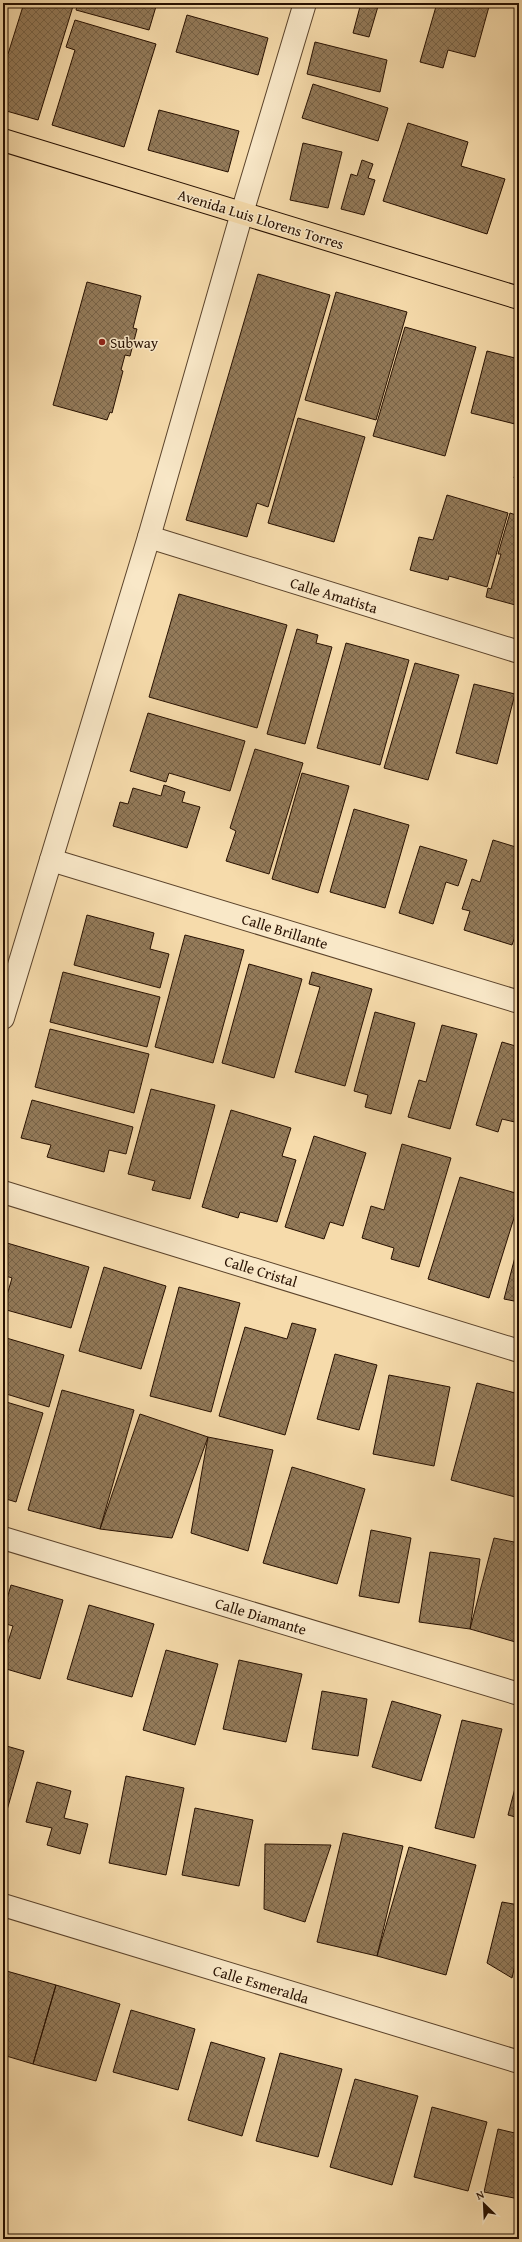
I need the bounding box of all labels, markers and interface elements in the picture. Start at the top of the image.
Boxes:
street label: Avenida Luis Llorens Torres [175,184,347,254]
place label: Subway [110,332,159,353]
marker: Subway [97,337,107,347]
street label: Calle Amatista [288,572,380,618]
street label: Calle Brillante [239,908,331,954]
street label: Calle Cristal [222,1250,300,1292]
street label: Calle Diamante [213,1592,309,1640]
street label: Calle Esmeralda [210,1959,312,2009]
north arrow [464,2184,504,2224]
text: N [473,2186,487,2204]

